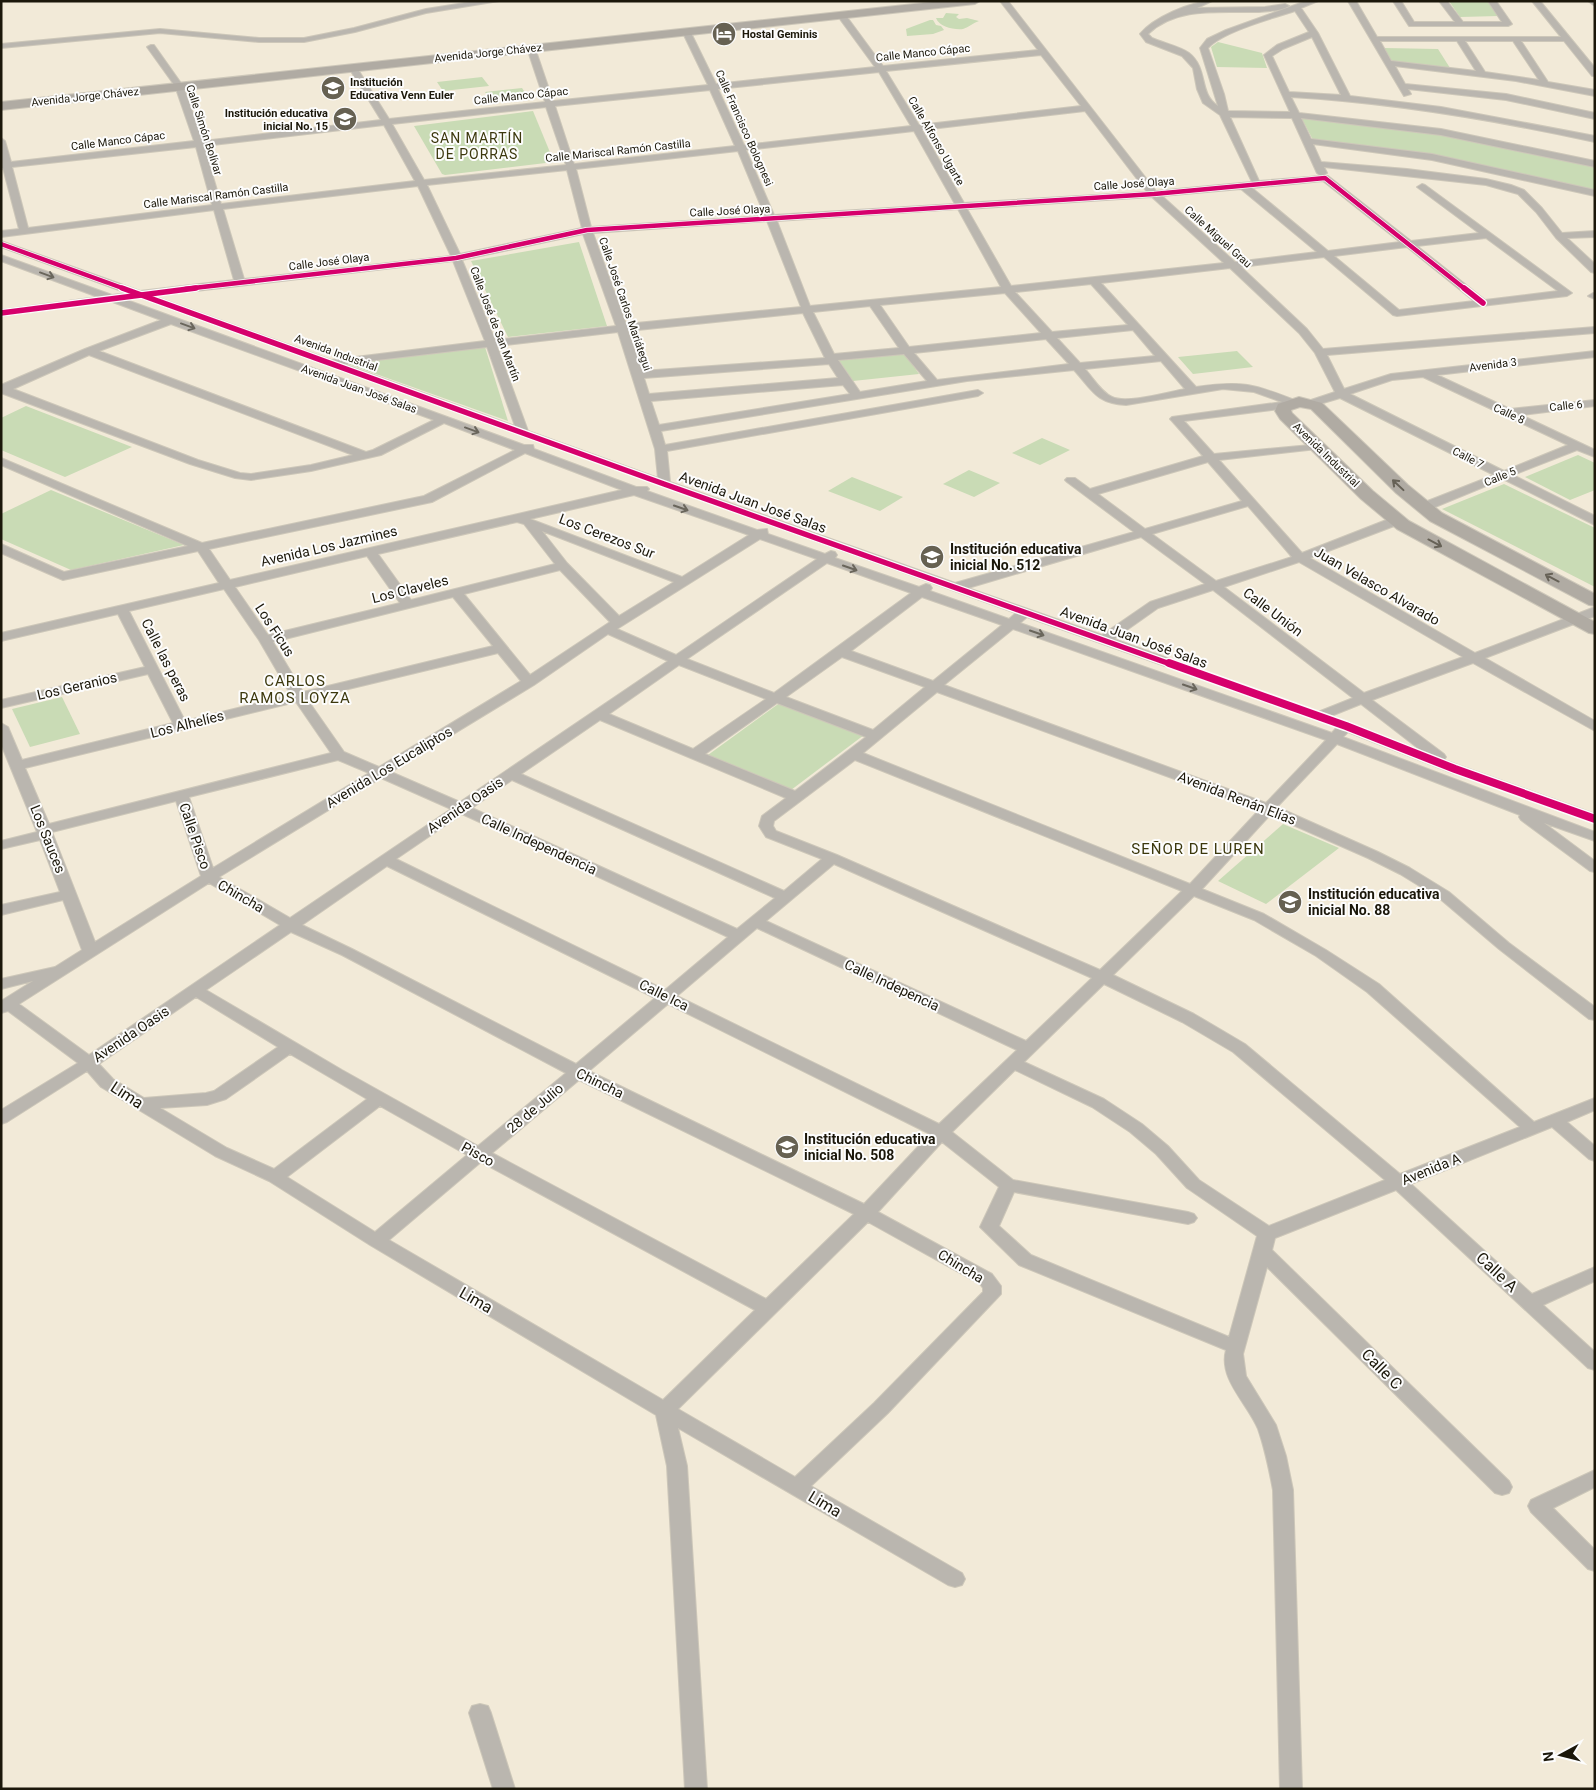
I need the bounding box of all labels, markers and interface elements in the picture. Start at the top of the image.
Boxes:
hotel icon: Hostal Geminis [711,21,737,47]
place label: Hostal Geminis [742,28,818,41]
street label: Avenida Jorge Chávez [434,41,543,65]
street label: Calle Manco Cápac [875,42,971,64]
street label: Calle Francisco Bolognesi [712,68,776,188]
school or university icon: Institución Educativa Venn Euler [320,75,346,101]
place label: Institución Educativa Venn Euler [350,76,454,102]
street label: Calle Simón Bolívar [183,83,225,177]
street label: Avenida Jorge Chávez [31,85,140,109]
street label: Calle Manco Cápac [473,85,569,107]
street label: Calle Alfonso Ugarte [905,94,967,188]
school or university icon: Institución educativa inicial No. 15 [332,106,358,132]
place label: Institución educativa inicial No. 15 [225,107,328,133]
street label: Calle Manco Cápac [70,129,166,153]
district label: SAN MARTÍN DE PORRAS [431,129,523,162]
street label: Calle Mariscal Ramón Castilla [545,137,691,165]
street label: Calle José Olaya [1093,175,1175,193]
street label: Calle Mariscal Ramón Castilla [143,181,289,211]
street label: Calle José Olaya [689,202,771,220]
street label: Calle Miguel Grau [1182,203,1254,271]
street label: Calle José Carlos Mariátegui [596,236,654,372]
street label: Calle José Olaya [288,251,370,273]
street label: Calle José de San Martín [467,265,523,383]
one-way arrow [39,271,54,280]
one-way arrow [180,322,195,331]
street label: Avenida Industrial [293,332,379,374]
street label: Avenida 3 [1468,356,1518,374]
street label: Avenida Juan José Salas [299,362,419,416]
street label: Calle 6 [1549,398,1583,414]
street label: Calle 8 [1491,401,1527,427]
street label: Avenida Industrial [1290,420,1362,490]
one-way arrow [464,426,479,435]
street label: Calle 7 [1450,445,1486,471]
street label: Calle 5 [1482,465,1518,489]
street label: Avenida Juan José Salas [677,468,829,536]
one-way arrow [1392,479,1405,491]
one-way arrow [673,504,688,513]
street label: Los Cerezos Sur [557,510,657,562]
street label: Avenida Los Jazmines [259,523,399,569]
one-way arrow [1427,539,1442,548]
place label: Institución educativa inicial No. 512 [950,541,1082,573]
school or university icon: Institución educativa inicial No. 512 [919,544,945,570]
street label: Juan Velasco Alvarado [1311,544,1443,628]
one-way arrow [842,564,858,573]
street label: Los Claveles [370,572,450,606]
one-way arrow [1544,573,1559,583]
street label: Calle Unión [1240,584,1306,640]
street label: Los Ficus [252,601,298,659]
street label: Avenida Juan José Salas [1058,603,1210,671]
street label: Calle las peras [138,616,194,704]
one-way arrow [1029,629,1044,638]
street label: Los Geranios [35,669,119,703]
district label: CARLOS RAMOS LOYZA [239,672,351,707]
one-way arrow [1182,683,1198,693]
street label: Los Alhelíes [148,707,226,741]
street label: Avenida Los Eucaliptos [323,723,455,811]
street label: Avenida Renán Elías [1176,768,1298,828]
street label: Avenida Oasis [424,774,506,836]
street label: Calle Pisco [176,801,214,871]
street label: Los Sauces [27,803,69,875]
street label: Calle Independencia [479,810,599,878]
district label: SEÑOR DE LUREN [1131,840,1265,858]
street label: Chincha [215,876,267,916]
place label: Institución educativa inicial No. 88 [1308,886,1440,918]
school or university icon: Institución educativa inicial No. 88 [1277,889,1303,915]
street label: Calle Indepencia [842,956,942,1014]
street label: Calle Ica [637,976,691,1014]
street label: Avenida Oasis [90,1003,172,1065]
street label: Chincha [574,1065,626,1101]
street label: Lima [107,1077,147,1113]
street label: 28 de Julio [504,1080,566,1136]
place label: Institución educativa inicial No. 508 [804,1131,936,1163]
school or university icon: Institución educativa inicial No. 508 [774,1134,800,1160]
street label: Pisco [459,1139,497,1169]
street label: Avenida A [1399,1150,1463,1188]
street label: Chincha [935,1246,987,1286]
street label: Calle A [1472,1248,1522,1296]
street label: Lima [456,1283,496,1317]
street label: Calle C [1358,1345,1406,1393]
street label: Lima [805,1487,845,1521]
north arrow [1536,1730,1586,1780]
text: N [1540,1751,1557,1762]

